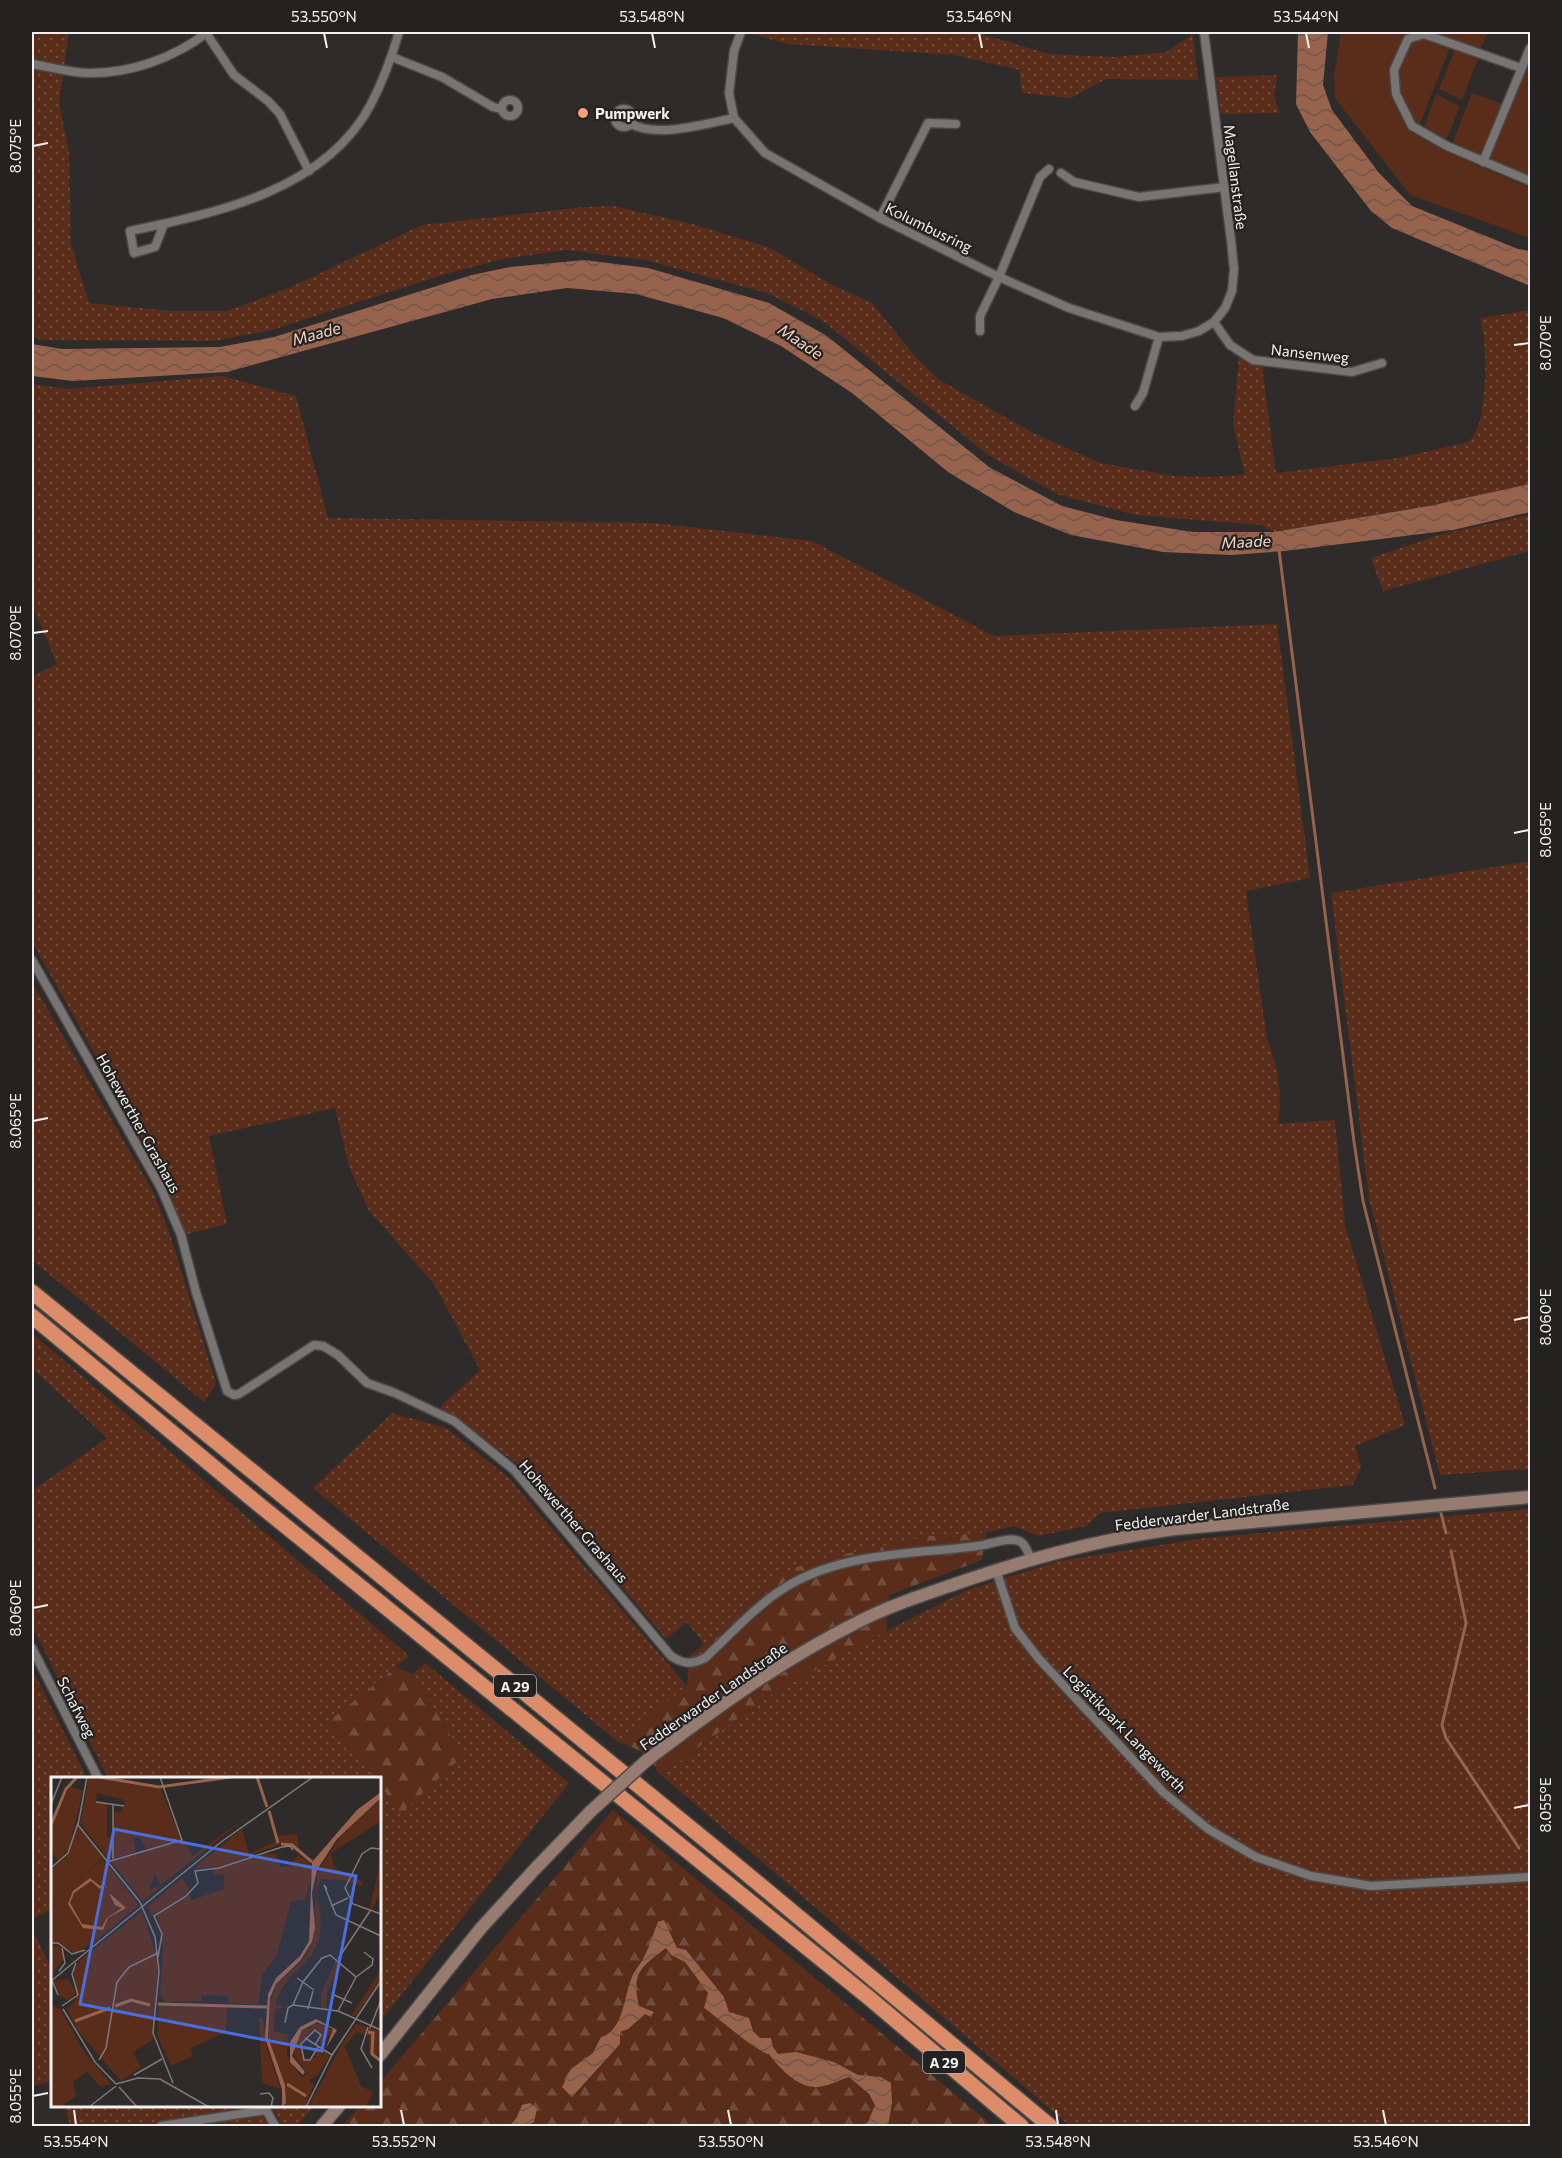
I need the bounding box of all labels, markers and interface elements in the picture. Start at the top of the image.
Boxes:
text: 53.550°N [291,7,357,25]
text: 53.548°N [619,7,685,25]
text: 53.546°N [946,7,1012,25]
text: 53.544°N [1273,7,1339,25]
place label: Pumpwerk [595,104,670,122]
marker: Pumpwerk [576,106,590,120]
text: 8.075°E [6,119,24,173]
street label: Magellanstraße [1221,123,1251,231]
street label: Kolumbusring [883,198,975,256]
text: 8.070°E [1536,315,1554,371]
water label: Maade [290,317,343,349]
water label: Maade [775,319,827,363]
street label: Nansenweg [1270,340,1350,366]
water label: Maade [1221,530,1272,552]
text: 8.070°E [6,605,24,661]
text: 8.065°E [1536,802,1554,858]
street label: Hohewerther Grashaus [93,1050,185,1196]
text: 8.065°E [6,1093,24,1149]
text: 8.060°E [1536,1289,1554,1345]
street label: Hohewerther Grashaus [516,1456,632,1586]
street label: Fedderwarder Landstraße [1114,1494,1290,1534]
text: 8.060°E [6,1580,24,1636]
street label: Fedderwarder Landstraße [636,1638,790,1754]
street label: Logistikpark Langewerth [1060,1662,1190,1796]
street label: Schafweg [54,1673,100,1741]
road number: A 29 [494,1675,536,1697]
inset map [51,1777,381,2107]
text: 8.055°E [1536,1777,1554,1833]
road number: A 29 [923,2051,965,2073]
text: 8.055°E [6,2068,24,2124]
text: 53.554°N [43,2132,109,2150]
text: 53.552°N [372,2132,436,2150]
text: 53.550°N [698,2132,764,2150]
text: 53.548°N [1025,2132,1091,2150]
text: 53.546°N [1353,2132,1419,2150]

